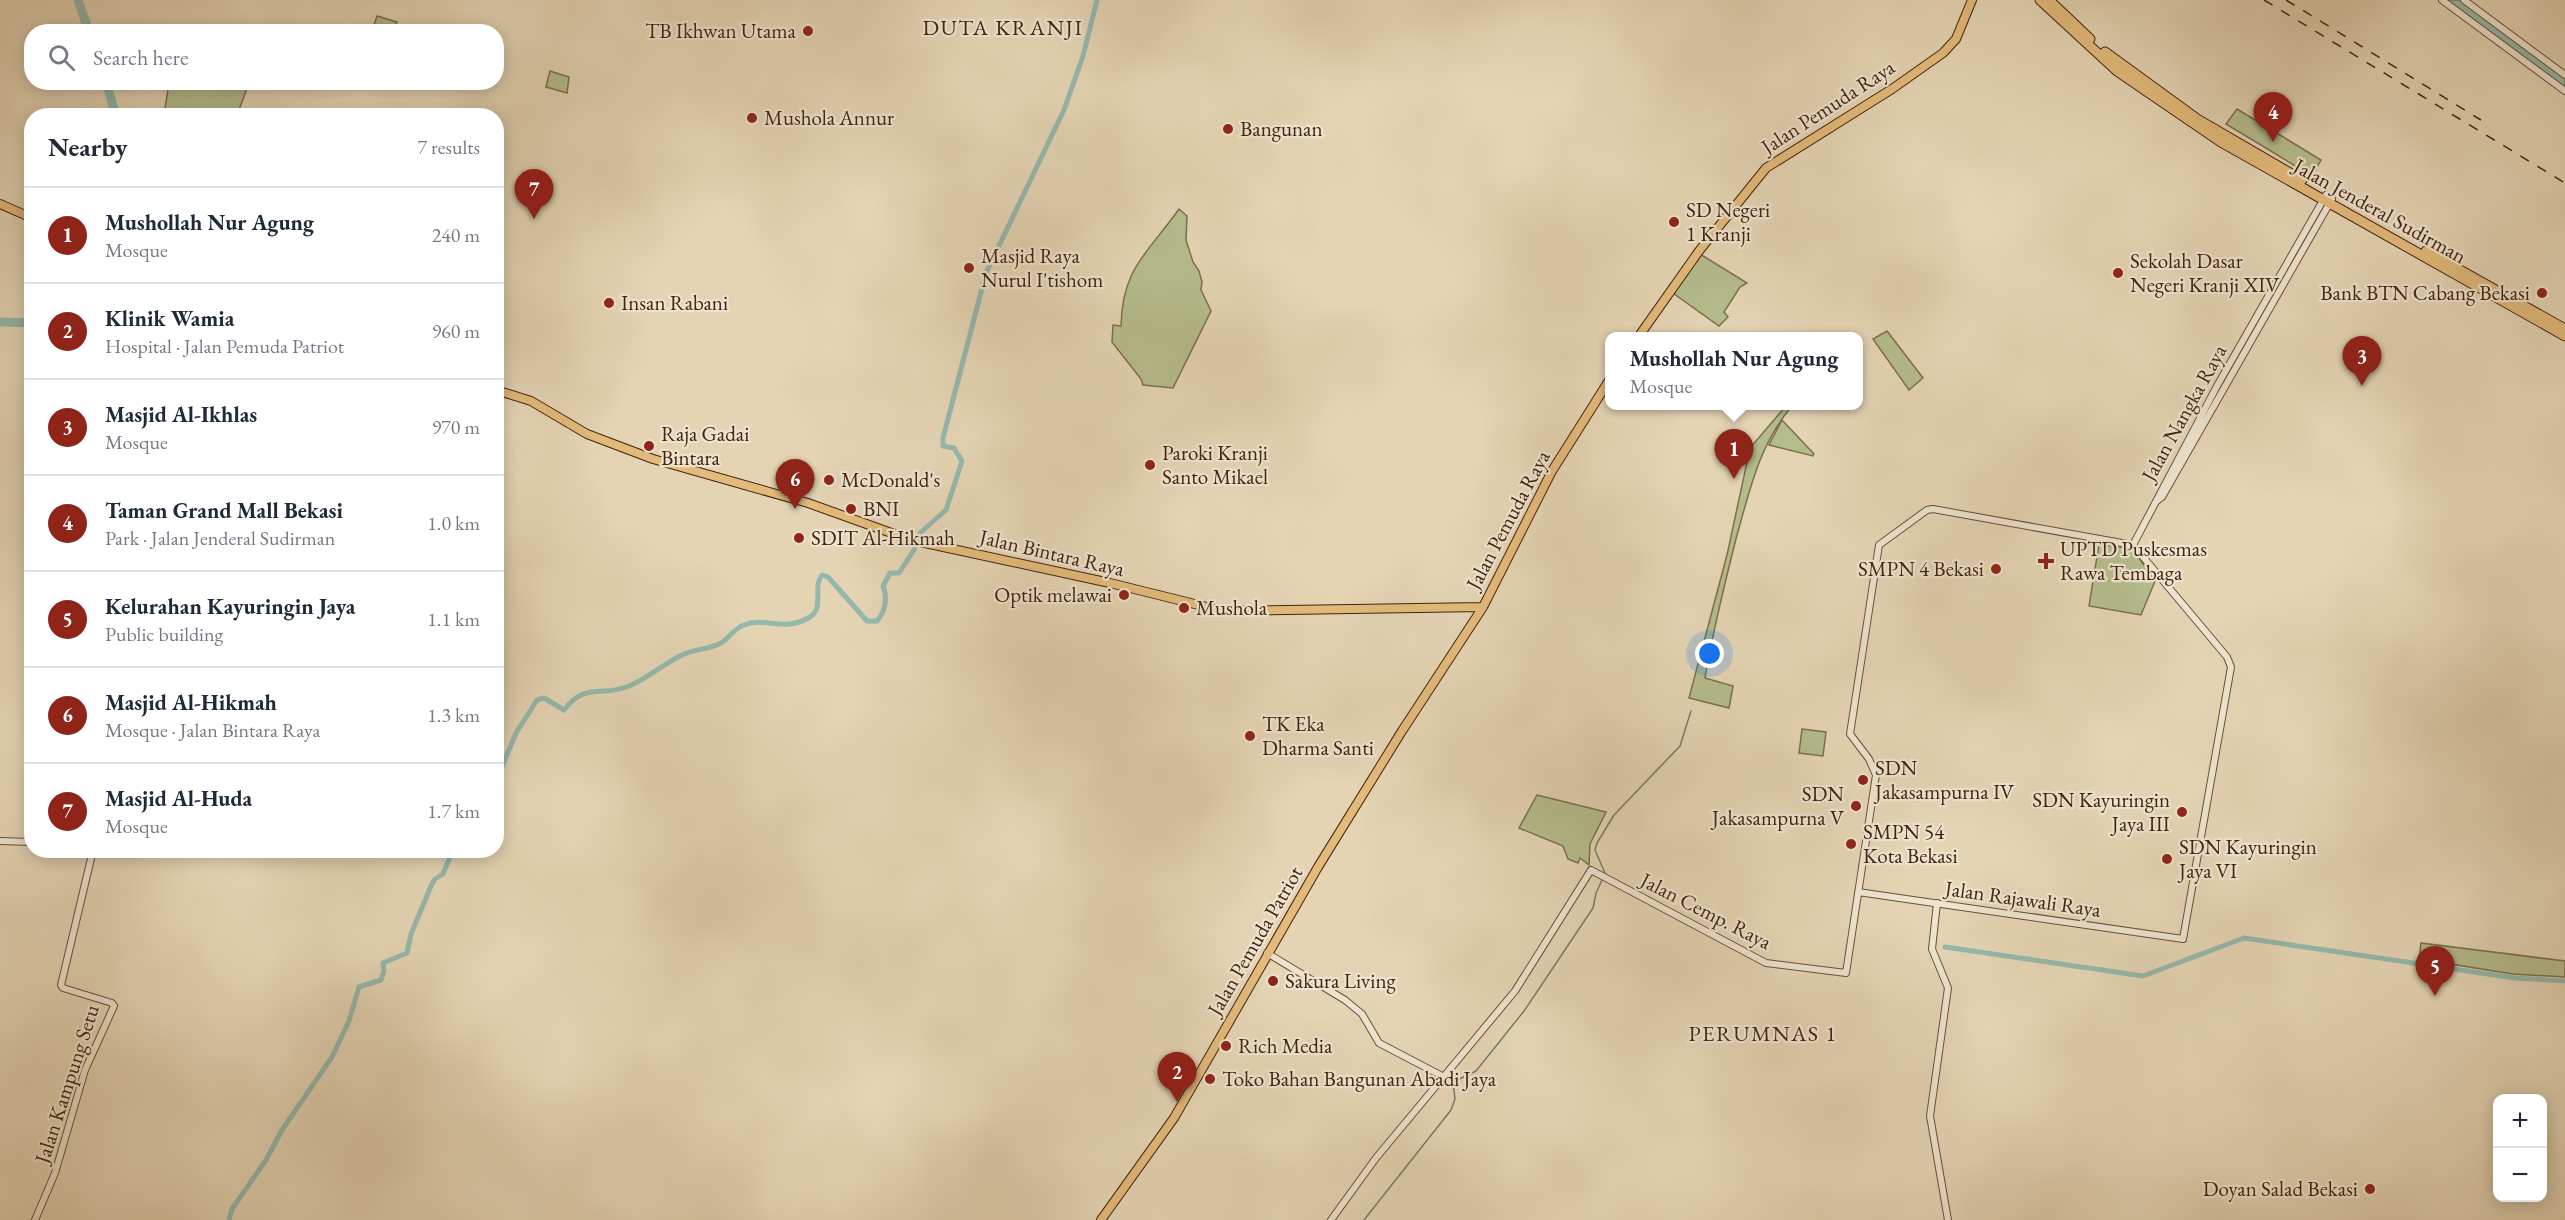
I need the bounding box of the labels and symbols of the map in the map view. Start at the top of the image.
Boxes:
district label: DUTA KRANJI [923,13,1083,42]
place label: TB Ikhwan Utama [645,17,797,44]
marker: TB Ikhwan Utama [801,24,815,38]
street label: Jalan Pemuda Raya [1754,53,1900,161]
pin: 4 [2254,92,2292,142]
place label: Mushola Annur [764,104,894,131]
marker: Mushola Annur [745,111,759,125]
place label: Bangunan [1240,115,1323,142]
marker: Bangunan [1221,122,1235,136]
street label: Jalan Jenderal Sudirman [2287,151,2471,269]
pin: 7 [514,170,554,219]
place label: SD Negeri 1 Kranji [1686,196,1770,247]
marker: SD Negeri 1 Kranji [1667,215,1681,229]
place label: Masjid Raya Nurul I'tishom [981,242,1103,293]
place label: Sekolah Dasar Negeri Kranji XIV [2130,247,2280,298]
marker: Masjid Raya Nurul I'tishom [962,261,976,275]
marker: Sekolah Dasar Negeri Kranji XIV [2111,266,2125,280]
place label: Bank BTN Cabang Bekasi [2320,279,2530,306]
marker: Bank BTN Cabang Bekasi [2535,286,2549,300]
place label: Insan Rabani [621,289,728,316]
marker: Insan Rabani [602,296,616,310]
pin: 3 [2342,336,2382,386]
street label: Jalan Nangka Raya [2134,339,2233,488]
place label: Raja Gadai Bintara [661,420,749,471]
pin: 1 [1714,430,1754,479]
marker: Raja Gadai Bintara [642,439,656,453]
place label: Paroki Kranji Santo Mikael [1162,439,1268,490]
street label: Jalan Pemuda Raya [1459,445,1556,596]
marker: Paroki Kranji Santo Mikael [1143,458,1157,472]
pin: 6 [776,460,814,509]
place label: McDonald's [841,466,941,493]
marker: McDonald's [822,473,836,487]
place label: BNI [863,495,899,522]
marker: BNI [844,502,858,516]
street label: Jalan Bintara Raya [975,522,1128,582]
place label: SDIT Al-Hikmah [811,524,955,551]
marker: SDIT Al-Hikmah [792,531,806,545]
place label: UPTD Puskesmas Rawa Tembaga [2060,535,2207,586]
marker: UPTD Puskesmas Rawa Tembaga [2037,552,2055,570]
place label: SMPN 4 Bekasi [1858,555,1984,582]
marker: SMPN 4 Bekasi [1989,562,2003,576]
place label: Optik melawai [994,581,1112,608]
marker: Optik melawai [1117,588,1131,602]
place label: Mushola [1196,594,1268,621]
marker: Mushola [1177,601,1191,615]
your location [1695,639,1724,668]
place label: TK Eka Dharma Santi [1262,710,1374,761]
marker: TK Eka Dharma Santi [1243,729,1257,743]
place label: SDN Jakasampurna IV [1873,754,2015,805]
marker: SDN Jakasampurna IV [1856,773,1870,787]
place label: SDN Jakasampurna V [1710,780,1845,831]
place label: SDN Kayuringin Jaya III [2032,786,2170,837]
marker: SDN Jakasampurna V [1849,799,1863,813]
marker: SDN Kayuringin Jaya III [2175,805,2189,819]
place label: SMPN 54 Kota Bekasi [1863,818,1958,869]
place label: SDN Kayuringin Jaya VI [2177,833,2317,884]
marker: SMPN 54 Kota Bekasi [1844,837,1858,851]
marker: SDN Kayuringin Jaya VI [2160,852,2174,866]
street label: Jalan Pemuda Patriot [1200,861,1309,1022]
street label: Jalan Cemp. Raya [1634,865,1777,955]
street label: Jalan Rajawali Raya [1941,874,2103,923]
pin: 5 [2416,946,2454,996]
place label: Sakura Living [1285,967,1396,994]
marker: Sakura Living [1266,974,1280,988]
street label: Jalan Kampung Setu [28,1001,105,1169]
district label: PERUMNAS 1 [1688,1019,1838,1048]
place label: Rich Media [1238,1032,1333,1059]
marker: Rich Media [1219,1039,1233,1053]
pin: 2 [1158,1052,1196,1102]
place label: Toko Bahan Bangunan Abadi Jaya [1222,1065,1497,1092]
marker: Toko Bahan Bangunan Abadi Jaya [1203,1072,1217,1086]
place label: Doyan Salad Bekasi [2203,1175,2358,1202]
marker: Doyan Salad Bekasi [2363,1182,2377,1196]

